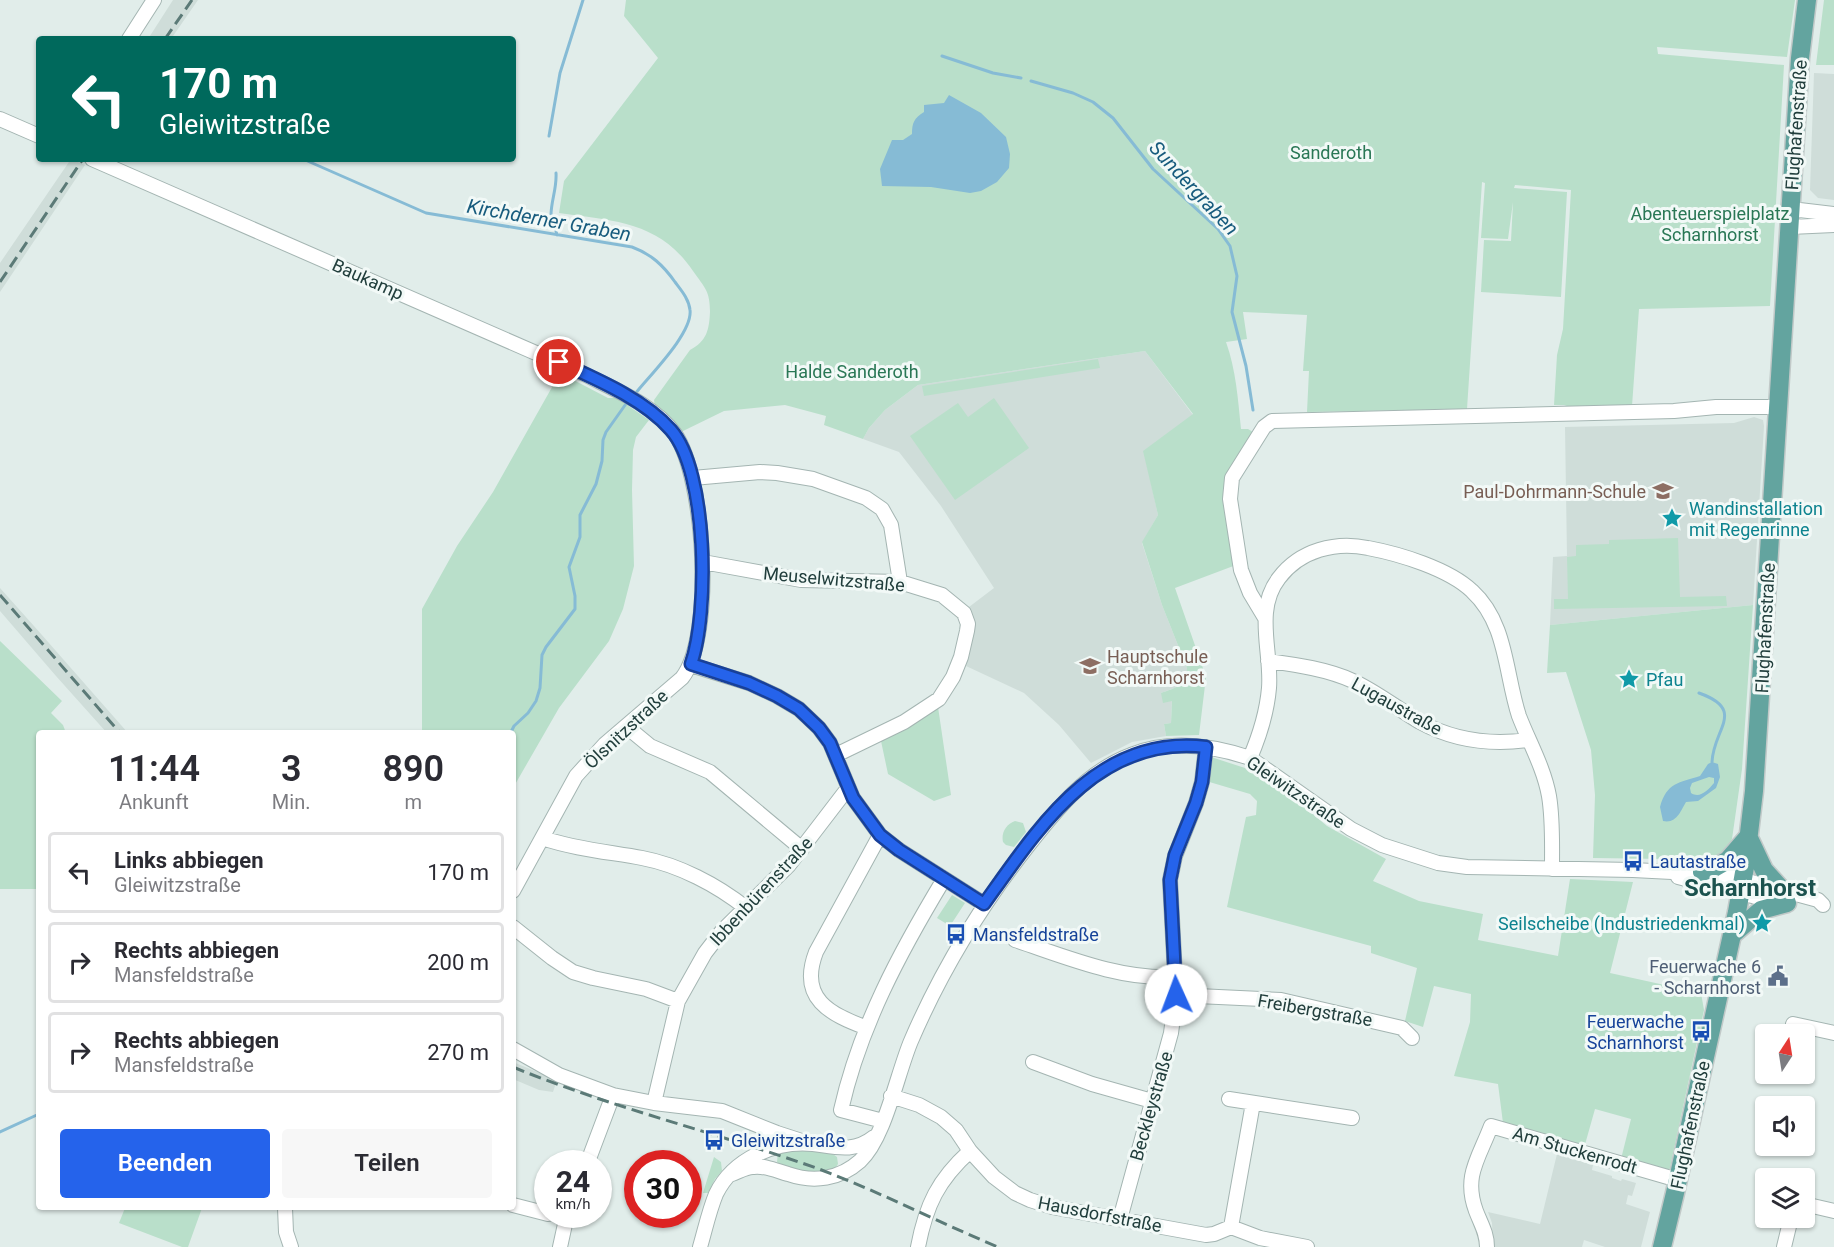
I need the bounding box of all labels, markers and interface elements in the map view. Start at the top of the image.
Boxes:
text: 170 m [159,59,278,108]
street label: Flughafenstraße [1781,59,1811,191]
icon: left [60,60,138,138]
text: Gleiwitzstraße [159,109,330,141]
water label: Sundergraben [1144,136,1244,240]
park label: Sanderoth [1290,142,1372,163]
water label: Kirchderner Graben [465,194,633,246]
park label: Abenteuerspielplatz Scharnhorst [1630,203,1790,245]
street label: Baukamp [329,254,407,304]
pin [533,336,584,387]
icon: arrive [542,345,575,378]
park label: Halde Sanderoth [785,361,919,382]
school or university icon: Paul-Dohrmann-Schule [1651,479,1675,503]
place label: Paul-Dohrmann-Schule [1463,481,1646,502]
place label: Wandinstallation mit Regenrinne [1689,498,1823,540]
place icon: Wandinstallation mit Regenrinne [1660,506,1684,530]
street label: Meuselwitzstraße [762,562,906,596]
street label: Flughafenstraße [1751,562,1779,694]
place label: Hauptschule Scharnhorst [1107,646,1208,688]
school or university icon: Hauptschule Scharnhorst [1078,654,1102,678]
place icon: Pfau [1617,667,1641,691]
place label: Pfau [1646,669,1683,690]
street label: Lugaustraße [1348,673,1446,739]
street label: Ölsnitzstraße [580,685,672,773]
text: 11:44 [108,748,200,790]
text: 3 [281,748,301,790]
text: 890 [382,748,444,790]
street label: Gleiwitzstraße [1243,751,1349,833]
text: Ankunft [119,790,189,814]
text: Min. [272,790,311,814]
text: m [404,790,422,814]
street label: Ibbenbürenstraße [705,832,817,950]
text: Links abbiegen [114,848,264,873]
bus stop icon: Lautastraße [1621,849,1645,873]
place label: Lautastraße [1650,851,1746,872]
icon: left [63,856,96,889]
text: 170 m [427,860,489,885]
text: Gleiwitzstraße [114,873,241,897]
district label: Scharnhorst [1684,874,1816,902]
place icon: Seilscheibe (Industriedenkmal) [1750,911,1774,935]
place label: Seilscheibe (Industriedenkmal) [1498,913,1745,935]
bus stop icon: Mansfeldstraße [944,922,968,946]
place label: Mansfeldstraße [973,924,1099,945]
text: Rechts abbiegen [114,938,279,963]
icon: right [63,946,96,979]
text: 200 m [427,950,489,975]
place label: Feuerwache 6 - Scharnhorst [1649,956,1761,998]
text: Mansfeldstraße [114,963,254,987]
position arrow [1144,963,1208,1027]
public building icon: Feuerwache 6 - Scharnhorst [1766,964,1790,988]
street label: Freibergstraße [1256,990,1374,1030]
place label: Feuerwache Scharnhorst [1587,1011,1684,1053]
bus stop icon: Feuerwache Scharnhorst [1689,1019,1713,1043]
north arrow [1755,1024,1815,1084]
map controls [1755,1024,1815,1228]
text: Rechts abbiegen [114,1028,279,1053]
icon: right [63,1036,96,1069]
text: 270 m [427,1040,489,1065]
street label: Beckleystraße [1125,1049,1177,1163]
text: Mansfeldstraße [114,1053,254,1077]
street label: Flughafenstraße [1666,1059,1714,1191]
button: sound [1755,1096,1815,1156]
street label: Am Stuckenrodt [1510,1122,1640,1178]
bus stop icon: Gleiwitzstraße [702,1128,726,1152]
button: Beenden [60,1129,270,1198]
button: Teilen [282,1129,492,1198]
place label: Gleiwitzstraße [731,1130,845,1151]
speed limit sign: 30 [624,1150,702,1228]
text: 24 [556,1164,590,1199]
button: layers [1755,1168,1815,1228]
street label: Hausdorfstraße [1036,1192,1164,1236]
text: km/h [555,1195,591,1213]

